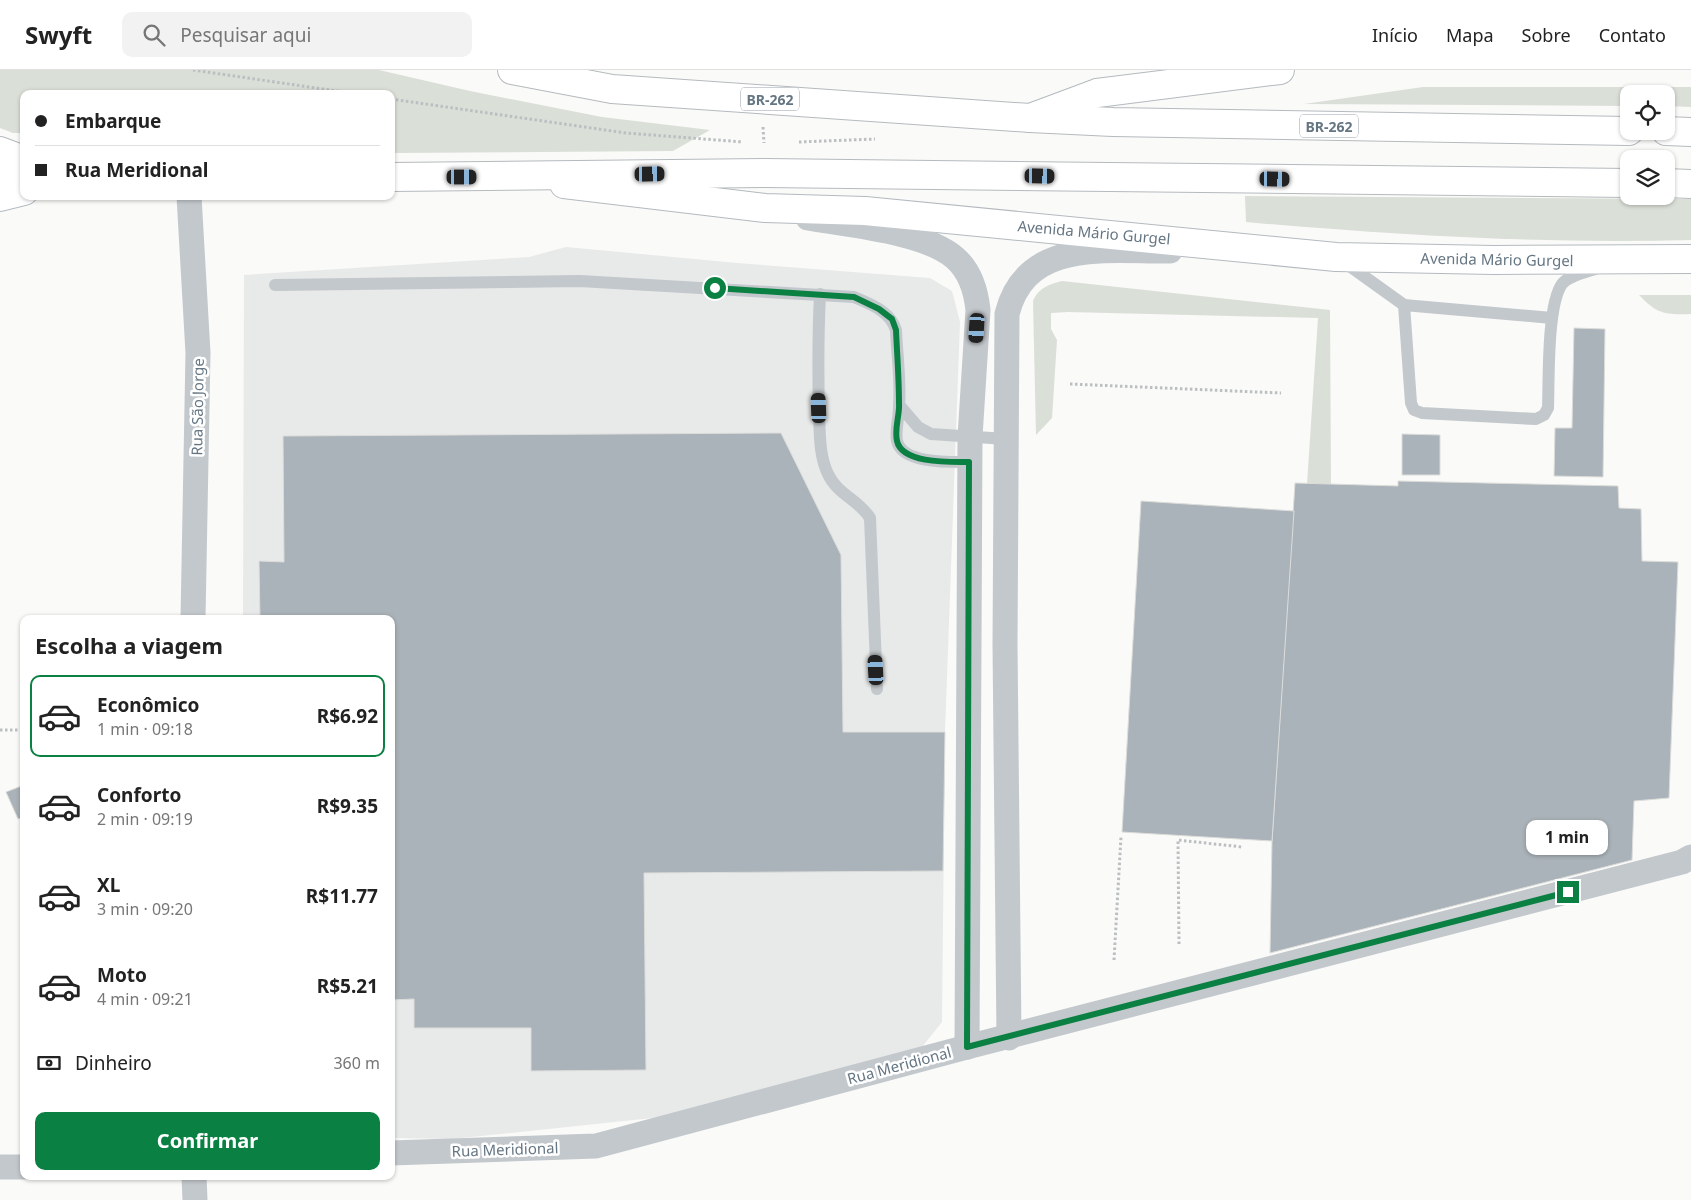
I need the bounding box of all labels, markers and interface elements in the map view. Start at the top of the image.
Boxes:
search box [122,12,472,57]
text: Swyft [25,18,92,51]
icon: search [140,21,168,49]
text: Pesquisar aqui [180,22,311,48]
text: Início [1372,23,1418,47]
text: Mapa [1446,23,1494,47]
text: Sobre [1522,23,1571,47]
text: Contato [1599,23,1666,47]
map controls [1620,85,1675,205]
button: locate [1620,85,1675,140]
road number: BR-262 [741,88,799,110]
text: Embarque [65,108,161,134]
road number: BR-262 [1300,114,1358,138]
button: layers [1620,150,1675,205]
text: Rua Meridional [65,157,209,183]
car [634,166,665,182]
car [1024,168,1055,184]
car [447,170,477,185]
car [1259,171,1290,187]
street label: Avenida Mário Gurgel [1017,215,1171,249]
street label: Avenida Mário Gurgel [1420,248,1574,270]
route start [704,277,726,299]
car [968,313,985,343]
street label: Rua São Jorge [186,358,208,456]
car [810,393,827,423]
text: Escolha a viagem [35,630,223,660]
car [867,655,884,685]
text: Econômico [97,692,199,718]
icon: car [37,694,82,739]
text: R$6.92 [317,703,378,729]
text: 1 min · 09:18 [97,718,193,740]
text: Conforto [97,782,181,808]
icon: car [37,784,82,829]
text: R$9.35 [317,793,378,819]
text: 2 min · 09:19 [97,808,193,830]
callout: 1 min [1527,820,1609,854]
text: 1 min [1545,826,1589,848]
text: XL [97,872,120,898]
icon: car [37,874,82,919]
route end [1557,881,1579,903]
text: R$11.77 [306,883,378,909]
text: 3 min · 09:20 [97,898,193,920]
text: Moto [97,962,147,988]
icon: car [37,964,82,1009]
text: R$5.21 [317,973,378,999]
text: 4 min · 09:21 [97,988,193,1010]
street label: Rua Meridional [845,1042,953,1088]
icon: cash [35,1049,63,1077]
text: Dinheiro [75,1050,152,1076]
text: 360 m [333,1052,380,1074]
button: Confirmar [35,1112,380,1170]
street label: Rua Meridional [451,1137,559,1161]

